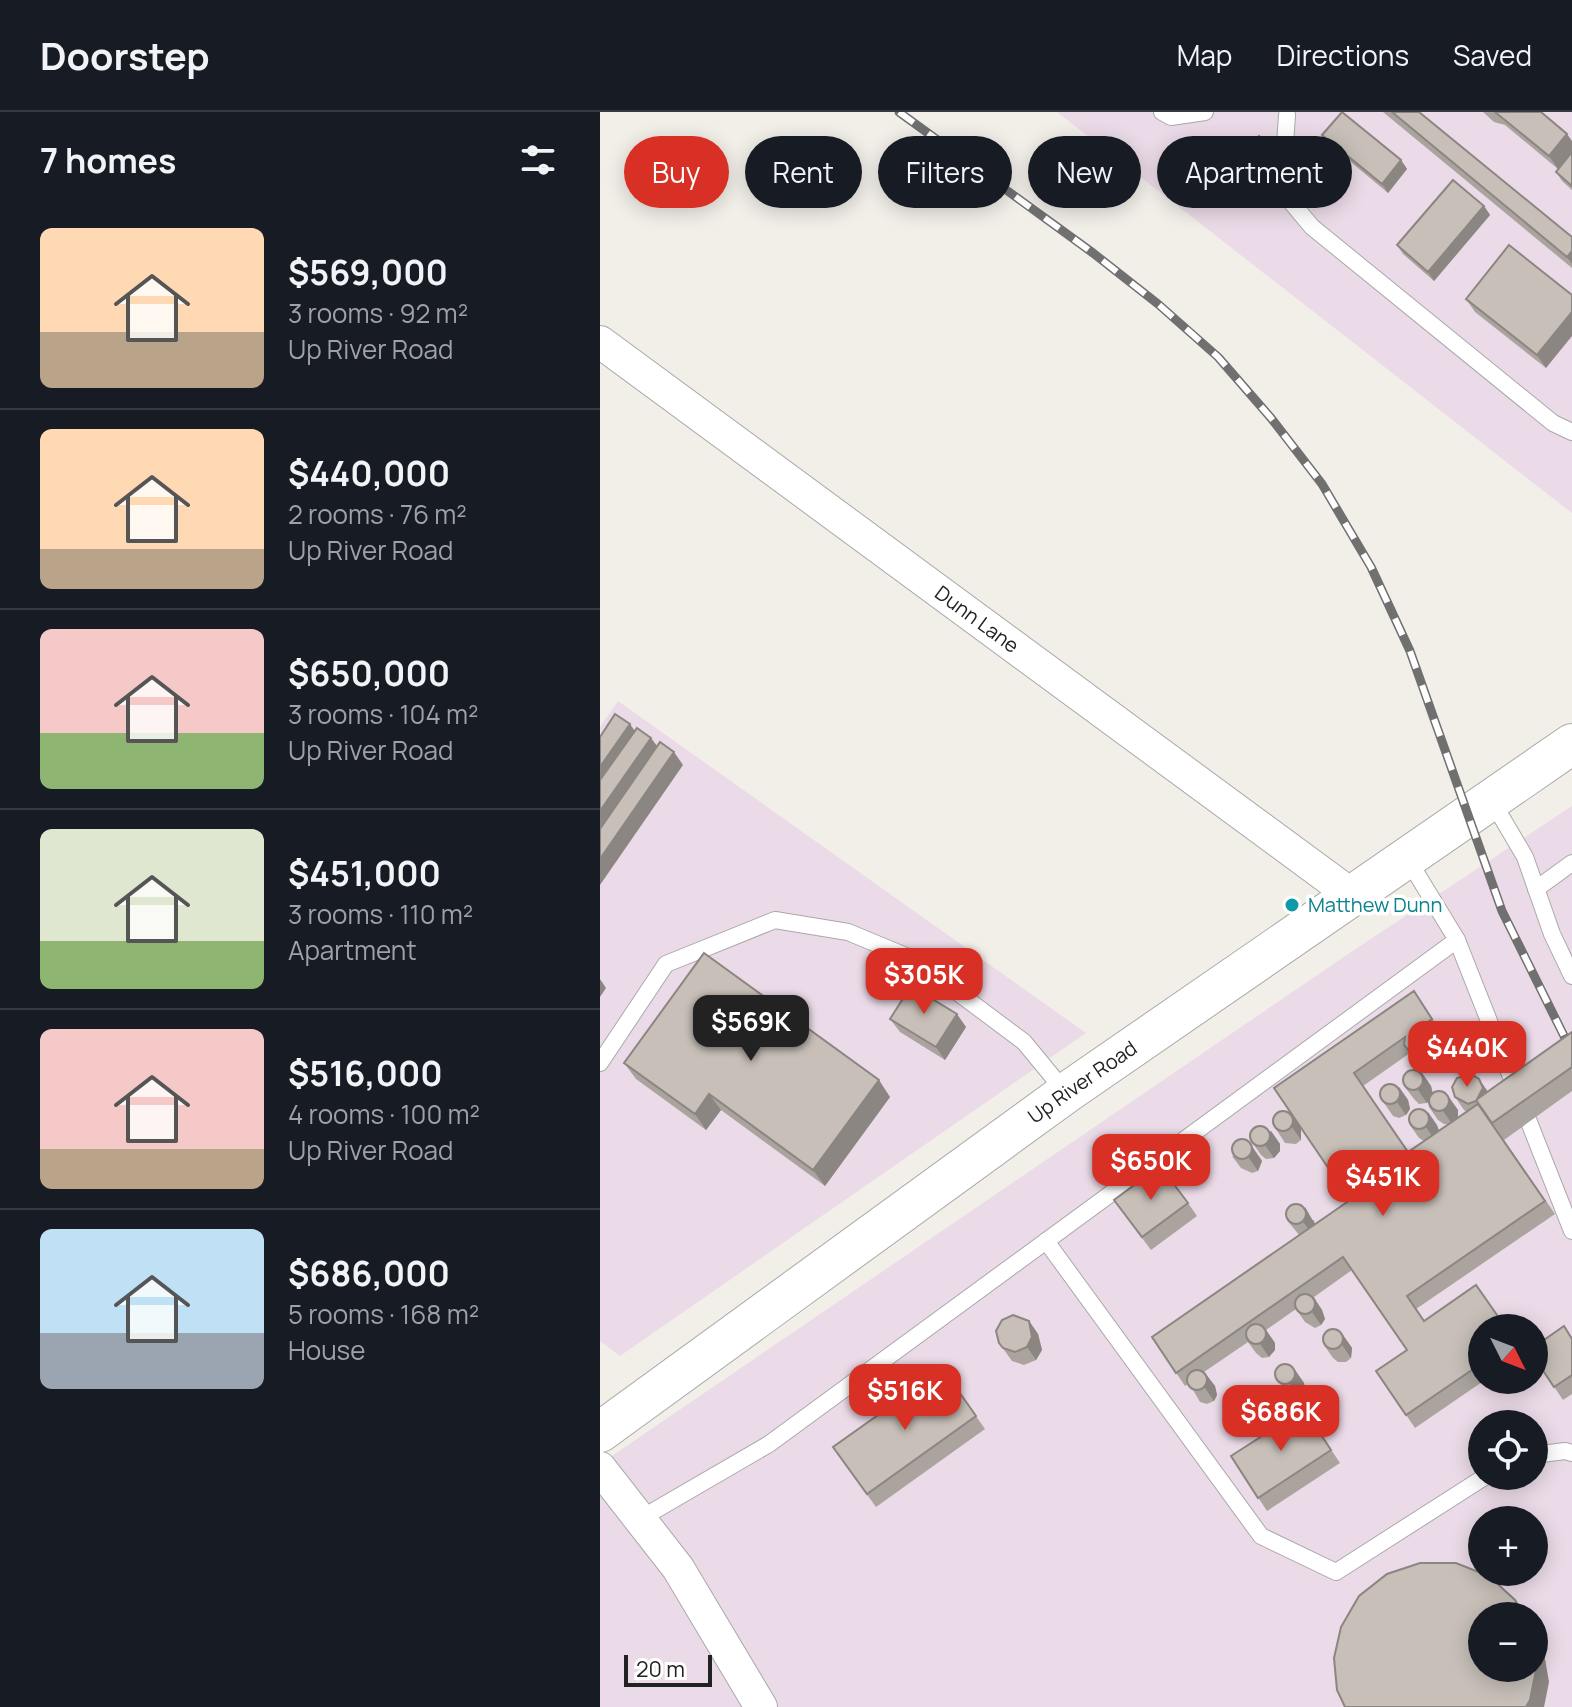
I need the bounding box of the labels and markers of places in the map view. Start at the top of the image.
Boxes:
place label: Matthew Dunn [1308,891,1442,918]
marker: Matthew Dunn [1283,896,1301,914]
pin: $305K [868,948,980,1016]
pin: $569K [695,995,807,1063]
pin: $440K [1411,1021,1523,1089]
pin: $650K [1095,1134,1207,1202]
pin: $451K [1327,1150,1439,1218]
pin: $516K [849,1364,961,1432]
pin: $686K [1225,1385,1337,1453]

